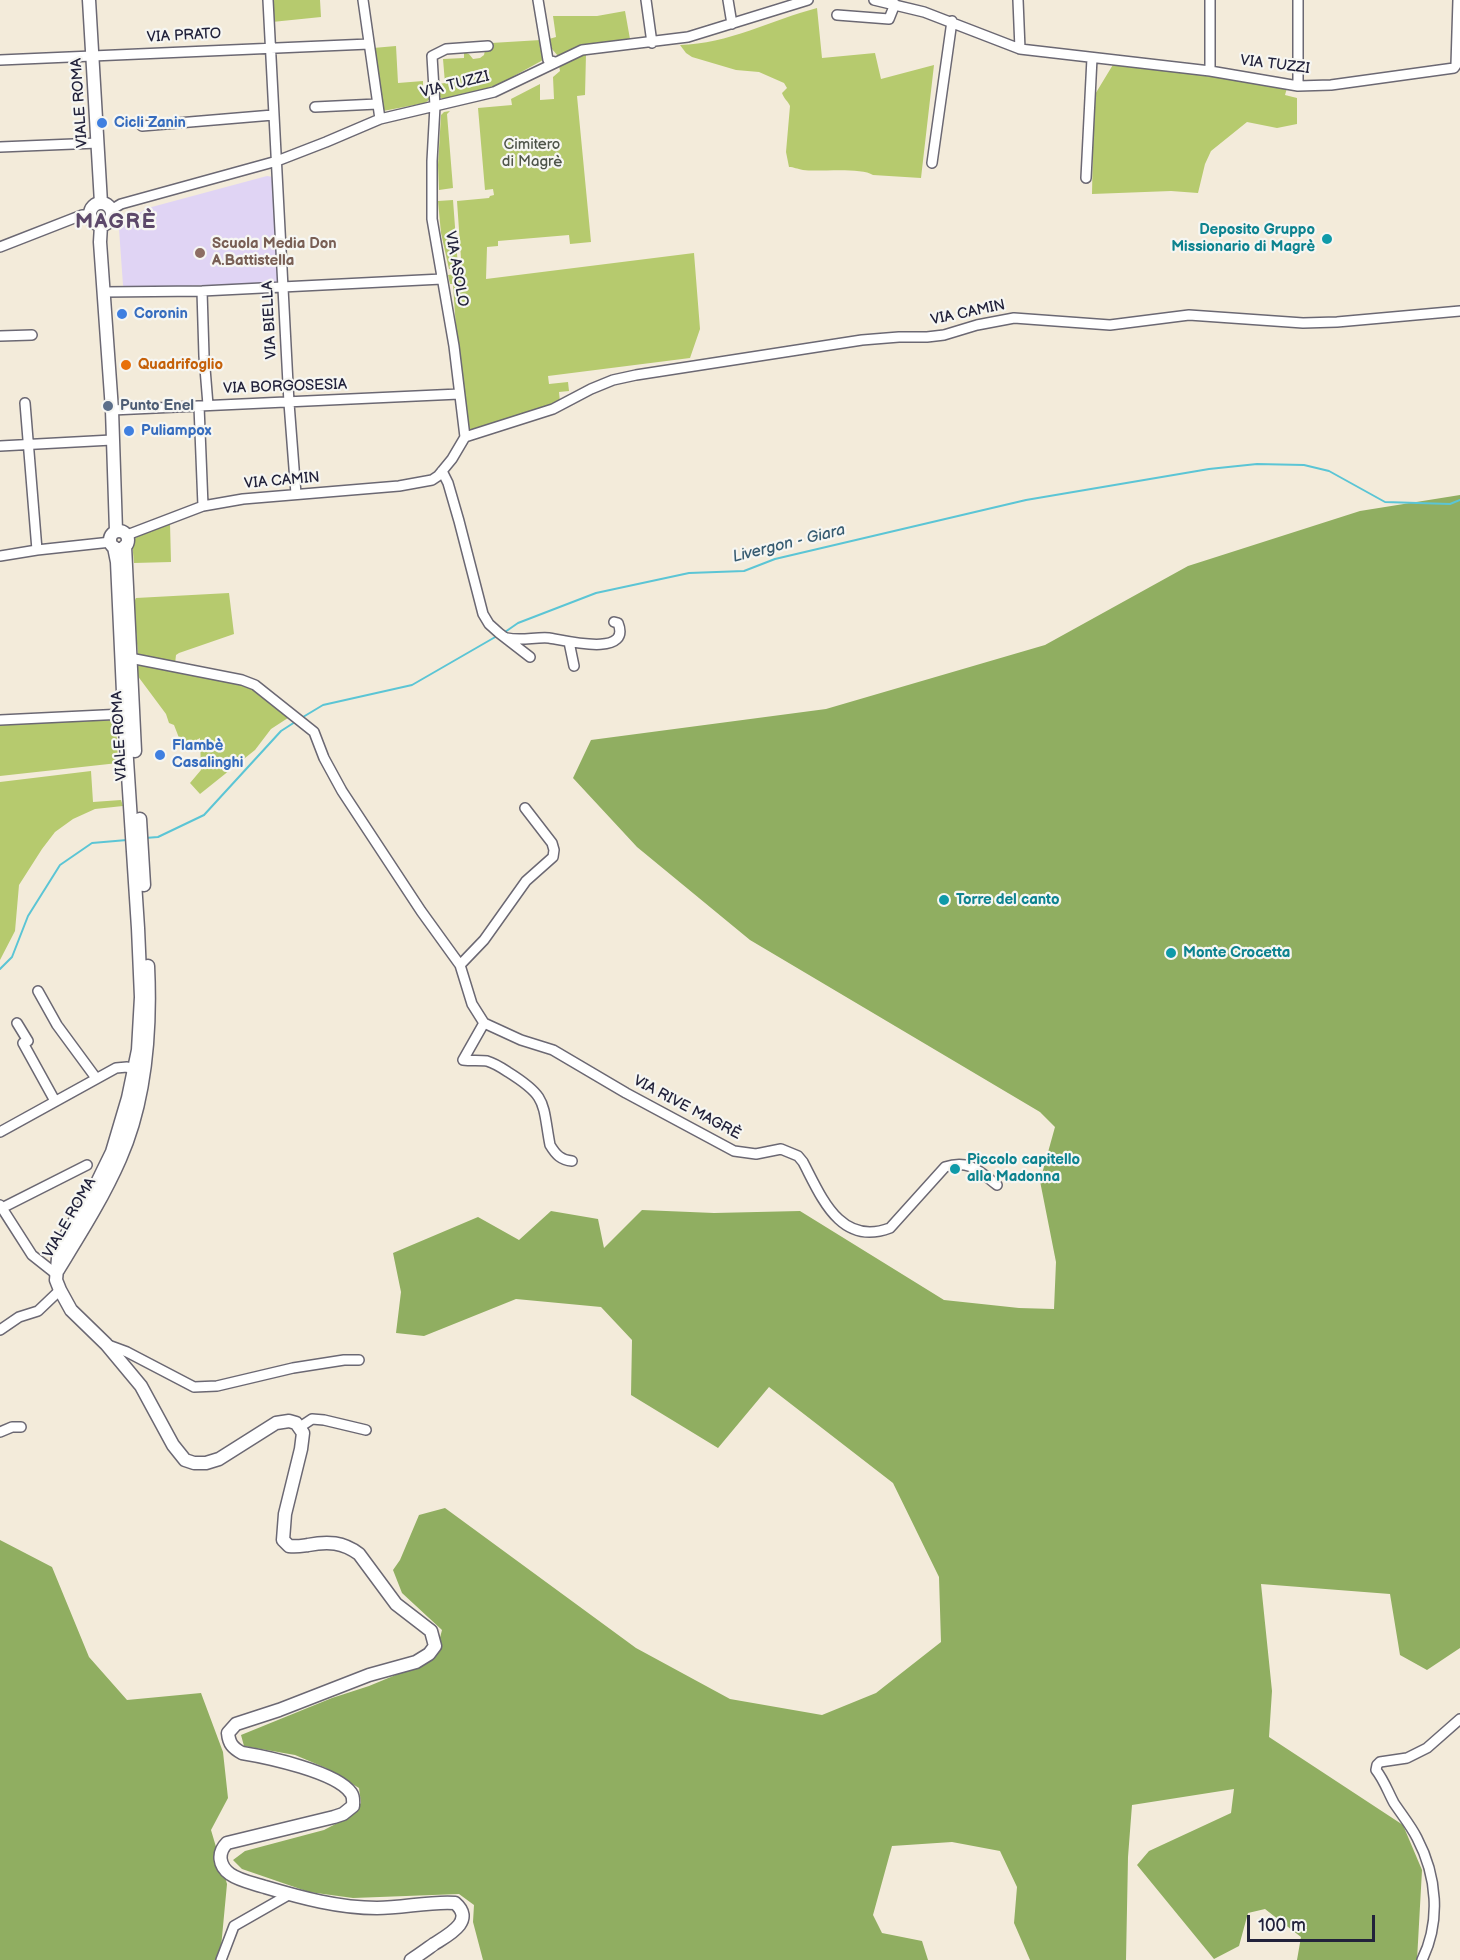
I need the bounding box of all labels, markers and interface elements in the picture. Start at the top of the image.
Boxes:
street label: VIA PRATO [146,25,222,47]
street label: VIA TUZZI [1239,52,1311,78]
street label: VIALE ROMA [68,58,92,148]
street label: VIA TUZZI [419,68,491,102]
place label: Cicli Zanin [114,114,186,132]
marker: Cicli Zanin [95,116,109,130]
park label: Cimitero di Magrè [502,136,562,171]
district label: MAGRÈ [75,210,157,236]
place label: Deposito Gruppo Missionario di Magrè [1171,221,1315,256]
street label: VIA ASOLO [440,230,472,308]
marker: Deposito Gruppo Missionario di Magrè [1320,232,1334,246]
place label: Scuola Media Don A.Battistella [212,235,337,270]
marker: Scuola Media Don A.Battistella [193,246,207,260]
street label: VIA BIELLA [259,280,281,360]
street label: VIA CAMIN [929,296,1007,330]
place label: Coronin [134,305,188,323]
marker: Coronin [115,307,129,321]
place label: Quadrifoglio [138,356,223,374]
marker: Quadrifoglio [119,358,133,372]
street label: VIA BORGOSESIA [223,376,347,398]
place label: Punto Enel [120,397,194,415]
marker: Punto Enel [101,399,115,413]
place label: Puliampox [141,422,211,440]
marker: Puliampox [122,424,136,438]
street label: VIA CAMIN [243,469,321,493]
water label: Livergon - Giara [731,521,847,567]
street label: VIALE ROMA [109,691,131,781]
place label: Flambè Casalinghi [172,737,243,772]
marker: Flambè Casalinghi [153,748,167,762]
place label: Torre del canto [956,891,1059,909]
marker: Torre del canto [937,893,951,907]
place label: Monte Crocetta [1183,944,1290,962]
marker: Monte Crocetta [1164,946,1178,960]
street label: VIA RIVE MAGRÈ [630,1072,744,1144]
place label: Piccolo capitello alla Madonna [967,1151,1080,1186]
marker: Piccolo capitello alla Madonna [948,1162,962,1176]
street label: VIALE ROMA [40,1175,100,1261]
scale bar [1250,1903,1378,1941]
text: 100 m [1258,1915,1306,1936]

